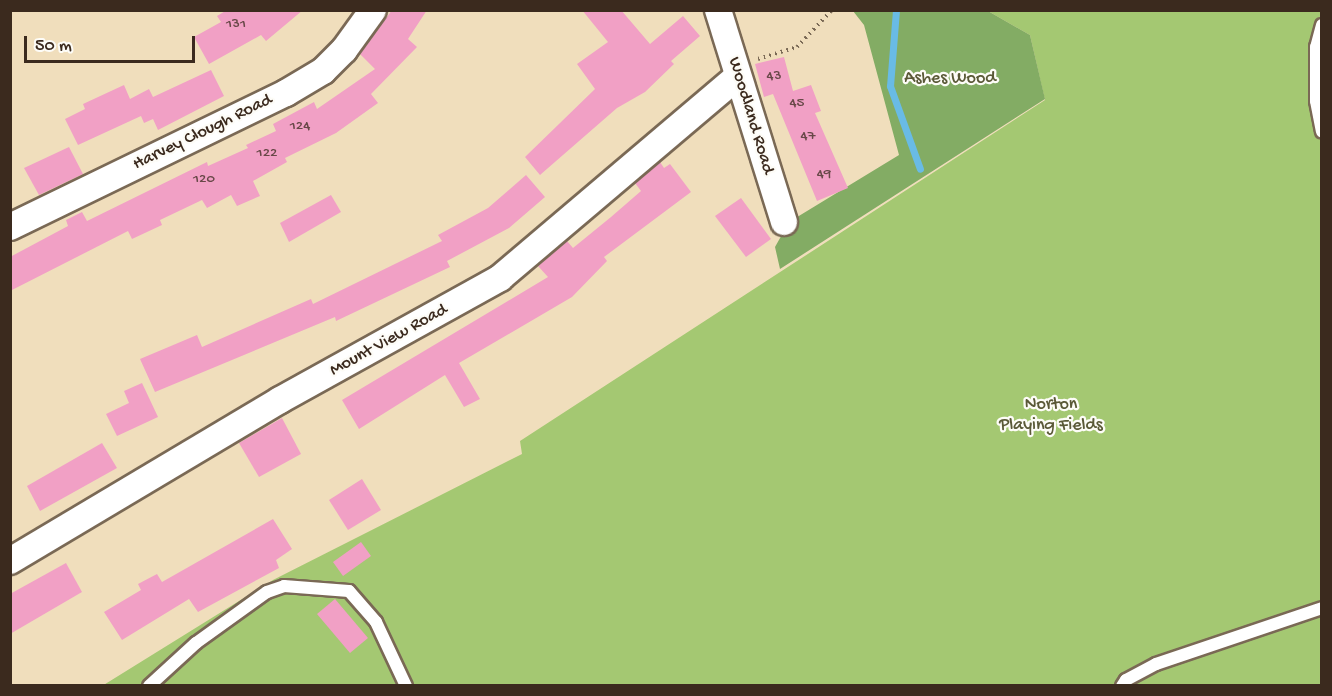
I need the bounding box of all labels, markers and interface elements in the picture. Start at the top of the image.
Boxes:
house number: 131 [226,16,246,34]
scale bar [27,24,198,62]
text: 50 m [35,36,72,57]
street label: Woodland Road [722,55,778,177]
house number: 43 [767,68,781,86]
park label: Ashes Wood [904,68,996,90]
street label: Harvey Clough Road [130,90,276,176]
house number: 45 [790,95,804,113]
house number: 124 [290,118,310,136]
house number: 47 [801,128,815,146]
house number: 122 [257,145,277,163]
house number: 49 [817,166,831,184]
house number: 120 [193,171,215,189]
street label: Mount View Road [326,300,452,382]
park label: Norton Playing Fields [999,395,1103,438]

